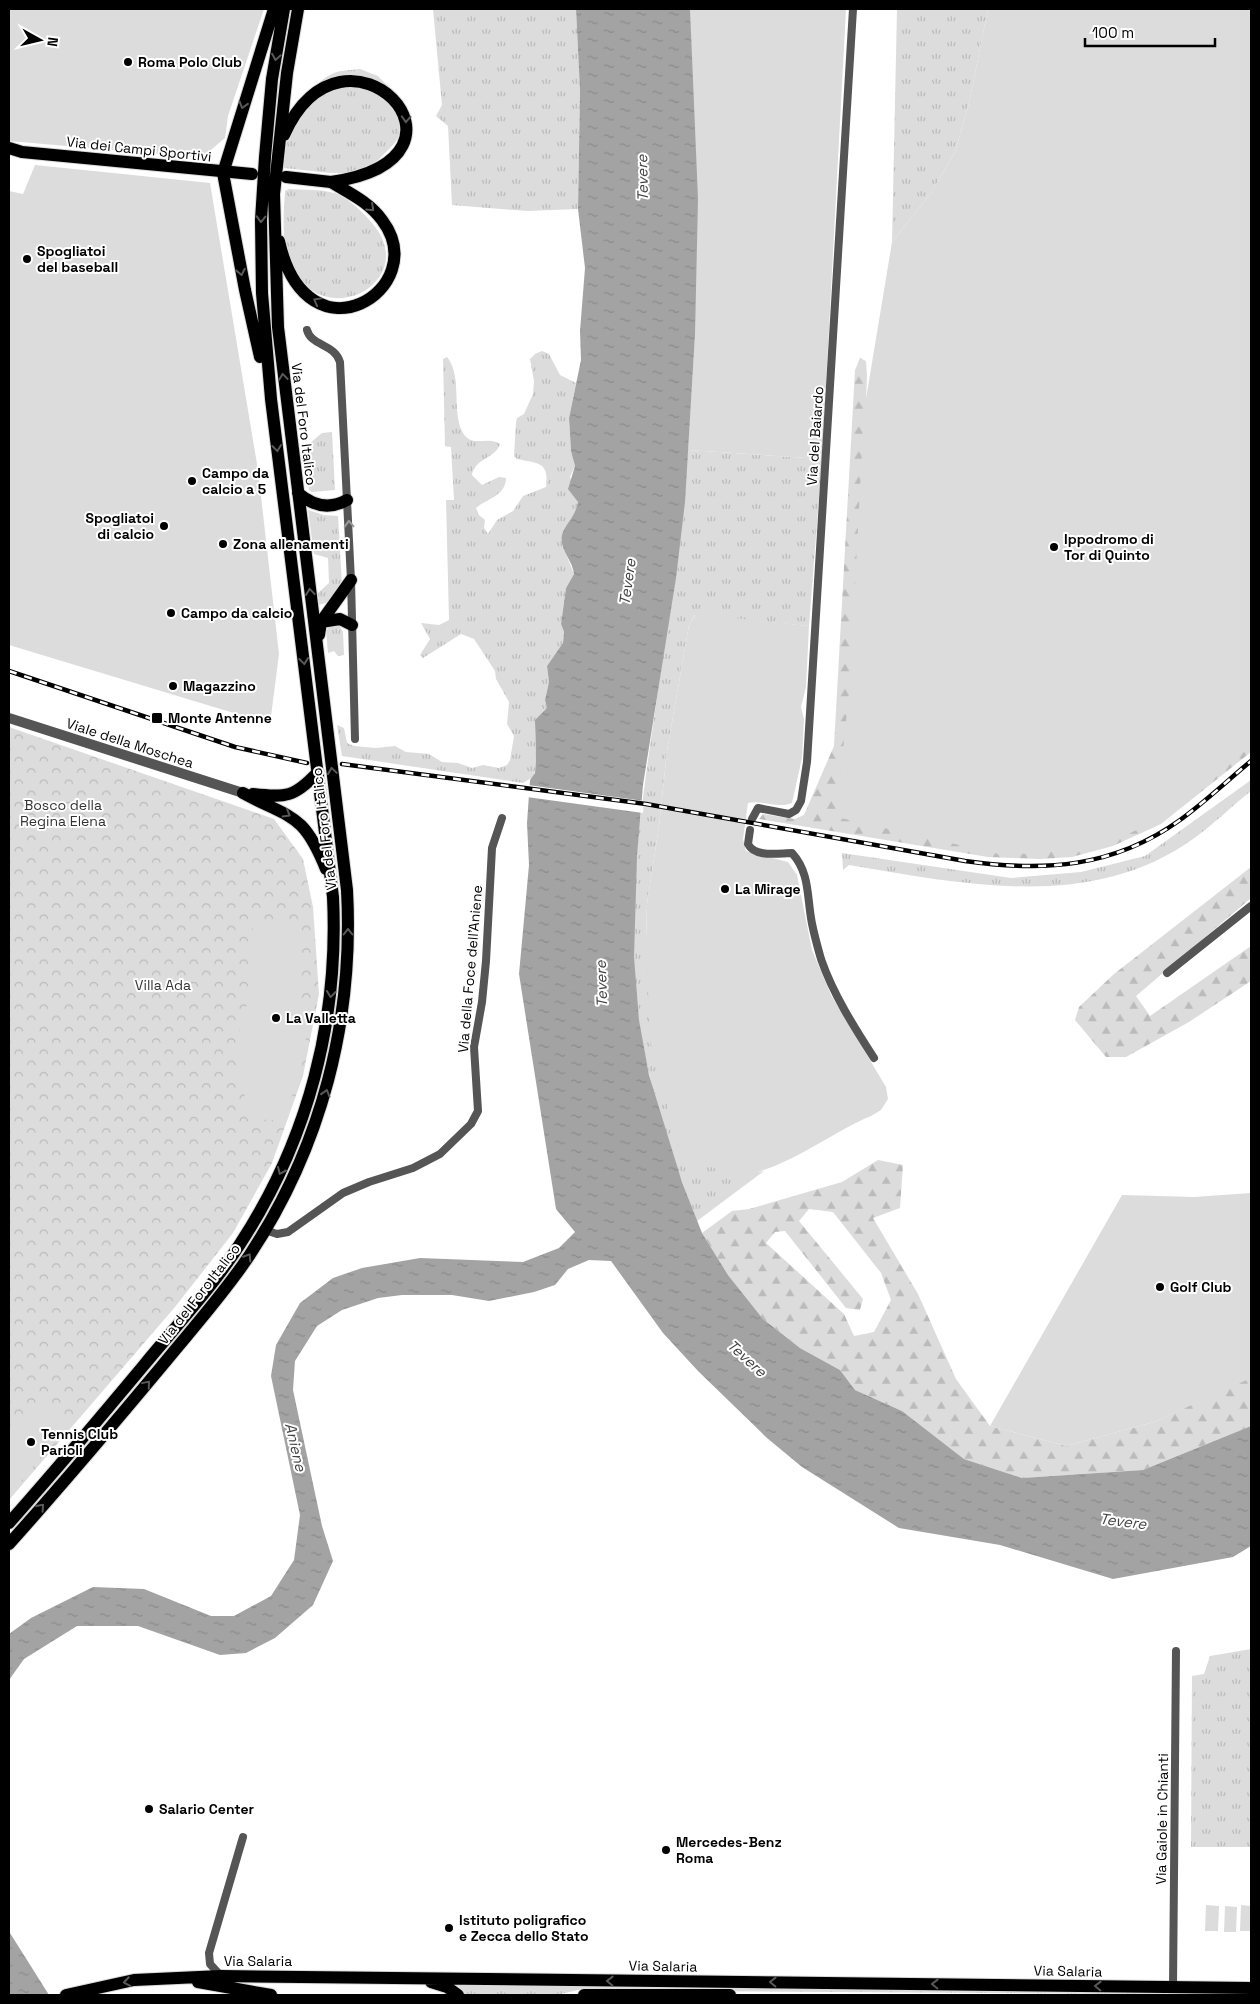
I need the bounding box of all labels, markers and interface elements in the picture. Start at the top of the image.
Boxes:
north arrow [15,15,65,65]
scale bar [1085,15,1215,47]
text: 100 m [1092,23,1134,42]
text: N [43,36,62,48]
place label: Roma Polo Club [138,53,242,71]
one-way arrow [271,53,282,61]
marker: Roma Polo Club [122,56,134,68]
one-way arrow [238,100,248,109]
one-way arrow [400,116,411,124]
street label: Via dei Campi Sportivi [66,132,212,166]
water label: Tevere [632,153,652,202]
one-way arrow [366,202,375,211]
one-way arrow [256,215,267,223]
place label: Spogliatoi del baseball [37,242,118,276]
marker: Spogliatoi del baseball [21,253,33,265]
one-way arrow [236,268,246,277]
one-way arrow [313,297,322,307]
street label: Via del Foro Italico [288,362,320,486]
one-way arrow [278,373,289,381]
street label: Via del Baiardo [803,386,827,486]
one-way arrow [271,444,282,452]
place label: Campo da calcio a 5 [202,464,269,498]
marker: Campo da calcio a 5 [186,475,198,487]
place label: Spogliatoi di calcio [86,509,154,543]
one-way arrow [343,519,354,527]
marker: Spogliatoi di calcio [158,520,170,532]
place label: Ippodromo di Tor di Quinto [1064,530,1154,564]
place label: Zona allenamenti [233,535,349,553]
marker: Zona allenamenti [217,538,229,550]
marker: Ippodromo di Tor di Quinto [1048,541,1060,553]
water label: Tevere [614,556,640,607]
one-way arrow [305,588,316,596]
place label: Campo da calcio [181,604,292,622]
marker: Campo da calcio [165,607,177,619]
one-way arrow [298,657,309,665]
place label: Magazzino [183,677,256,695]
marker: Magazzino [167,680,179,692]
place label: Monte Antenne [168,709,272,727]
marker: Monte Antenne [150,711,164,725]
street label: Viale della Moschea [64,714,196,772]
one-way arrow [327,766,338,774]
street label: Via del Foro Italico [308,767,340,891]
park label: Bosco della Regina Elena [20,796,106,830]
one-way arrow [282,808,291,818]
place label: La Mirage [735,880,801,898]
marker: La Mirage [719,883,731,895]
street label: Via della Foce dell'Aniene [454,884,486,1054]
one-way arrow [343,928,353,936]
water label: Tevere [591,959,611,1008]
park label: Villa Ada [135,976,191,994]
one-way arrow [326,991,337,999]
place label: La Valletta [286,1009,356,1027]
marker: La Valletta [270,1012,282,1024]
one-way arrow [320,1089,330,1097]
one-way arrow [276,1166,287,1175]
street label: Via del Foro Italico [154,1240,244,1348]
one-way arrow [242,1253,252,1262]
place label: Golf Club [1170,1278,1232,1296]
marker: Golf Club [1154,1281,1166,1293]
water label: Tevere [723,1335,772,1381]
one-way arrow [141,1380,150,1389]
water label: Aniene [281,1421,311,1474]
place label: Tennis Club Parioli [41,1425,118,1459]
marker: Tennis Club Parioli [25,1436,37,1448]
one-way arrow [35,1504,44,1513]
water label: Tevere [1099,1509,1148,1533]
street label: Via Gaiole in Chianti [1152,1753,1172,1885]
place label: Salario Center [159,1800,255,1818]
marker: Salario Center [143,1803,155,1815]
place label: Mercedes-Benz Roma [676,1833,782,1867]
marker: Mercedes-Benz Roma [660,1844,672,1856]
place label: Istituto poligrafico e Zecca dello Stato [459,1911,588,1945]
marker: Istituto poligrafico e Zecca dello Stato [443,1922,455,1934]
street label: Via Salaria [224,1952,292,1970]
street label: Via Salaria [629,1956,697,1976]
street label: Via Salaria [1034,1961,1102,1981]
one-way arrow [606,1975,614,1986]
one-way arrow [123,1976,132,1986]
one-way arrow [768,1977,776,1988]
one-way arrow [931,1979,938,1989]
one-way arrow [1093,1981,1101,1991]

